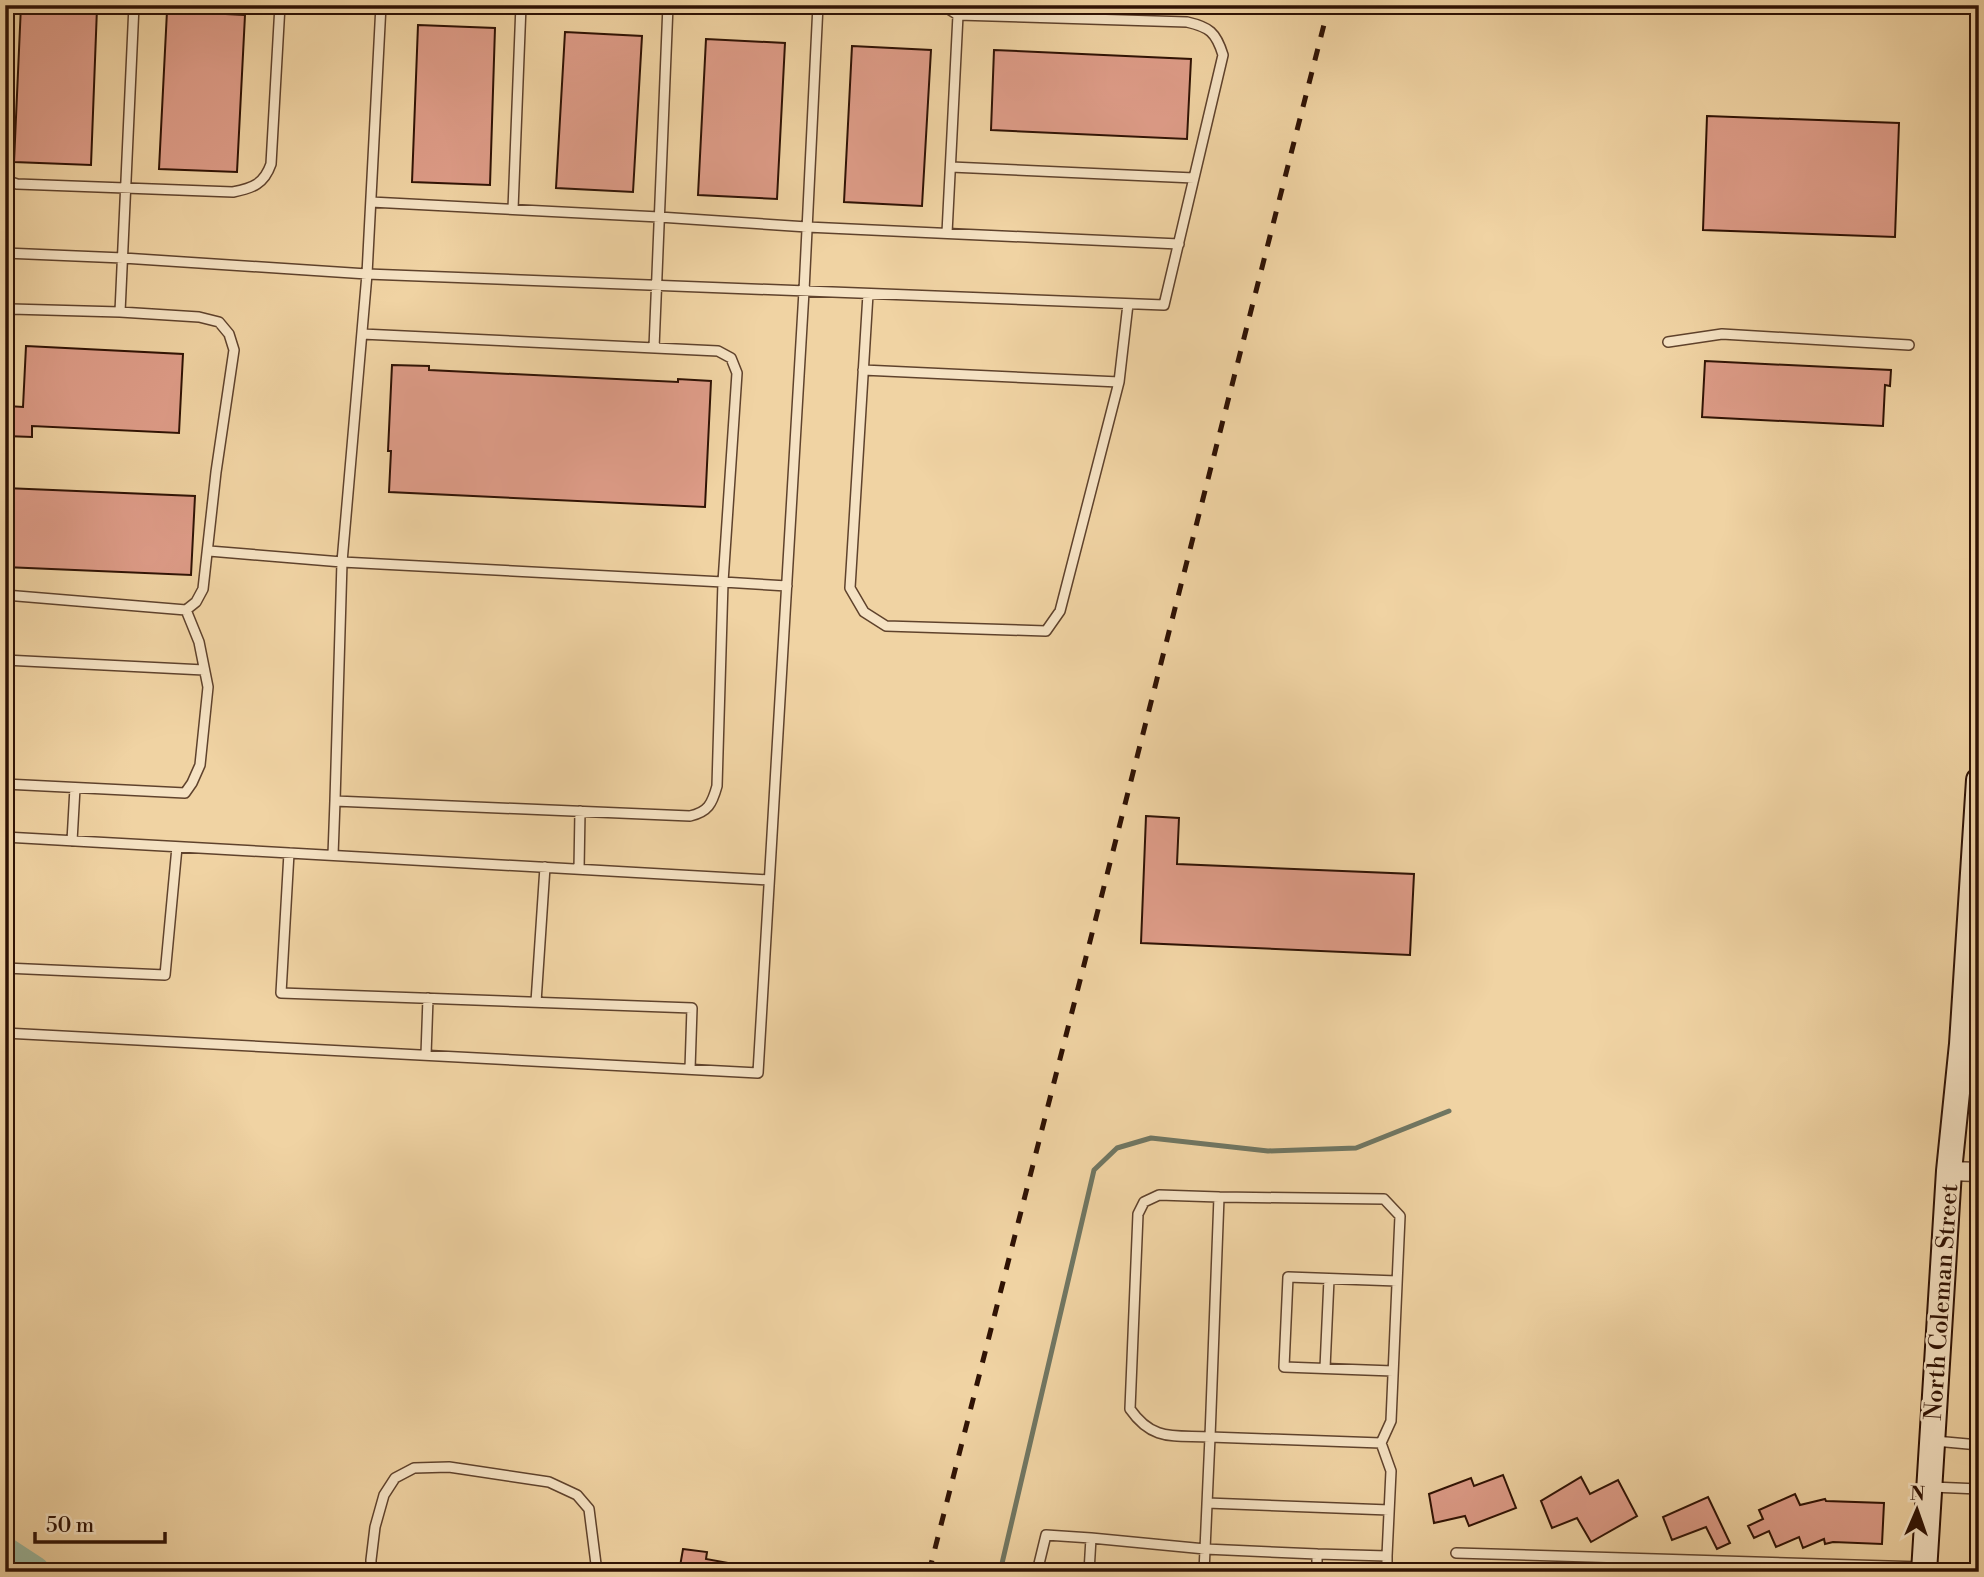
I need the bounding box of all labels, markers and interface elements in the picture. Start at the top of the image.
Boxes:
street label: North Coleman Street [1919,1182,1965,1421]
north arrow [1882,1476,1952,1546]
text: N [1910,1482,1925,1506]
scale bar [35,1500,164,1544]
text: 50 m [46,1513,94,1539]

